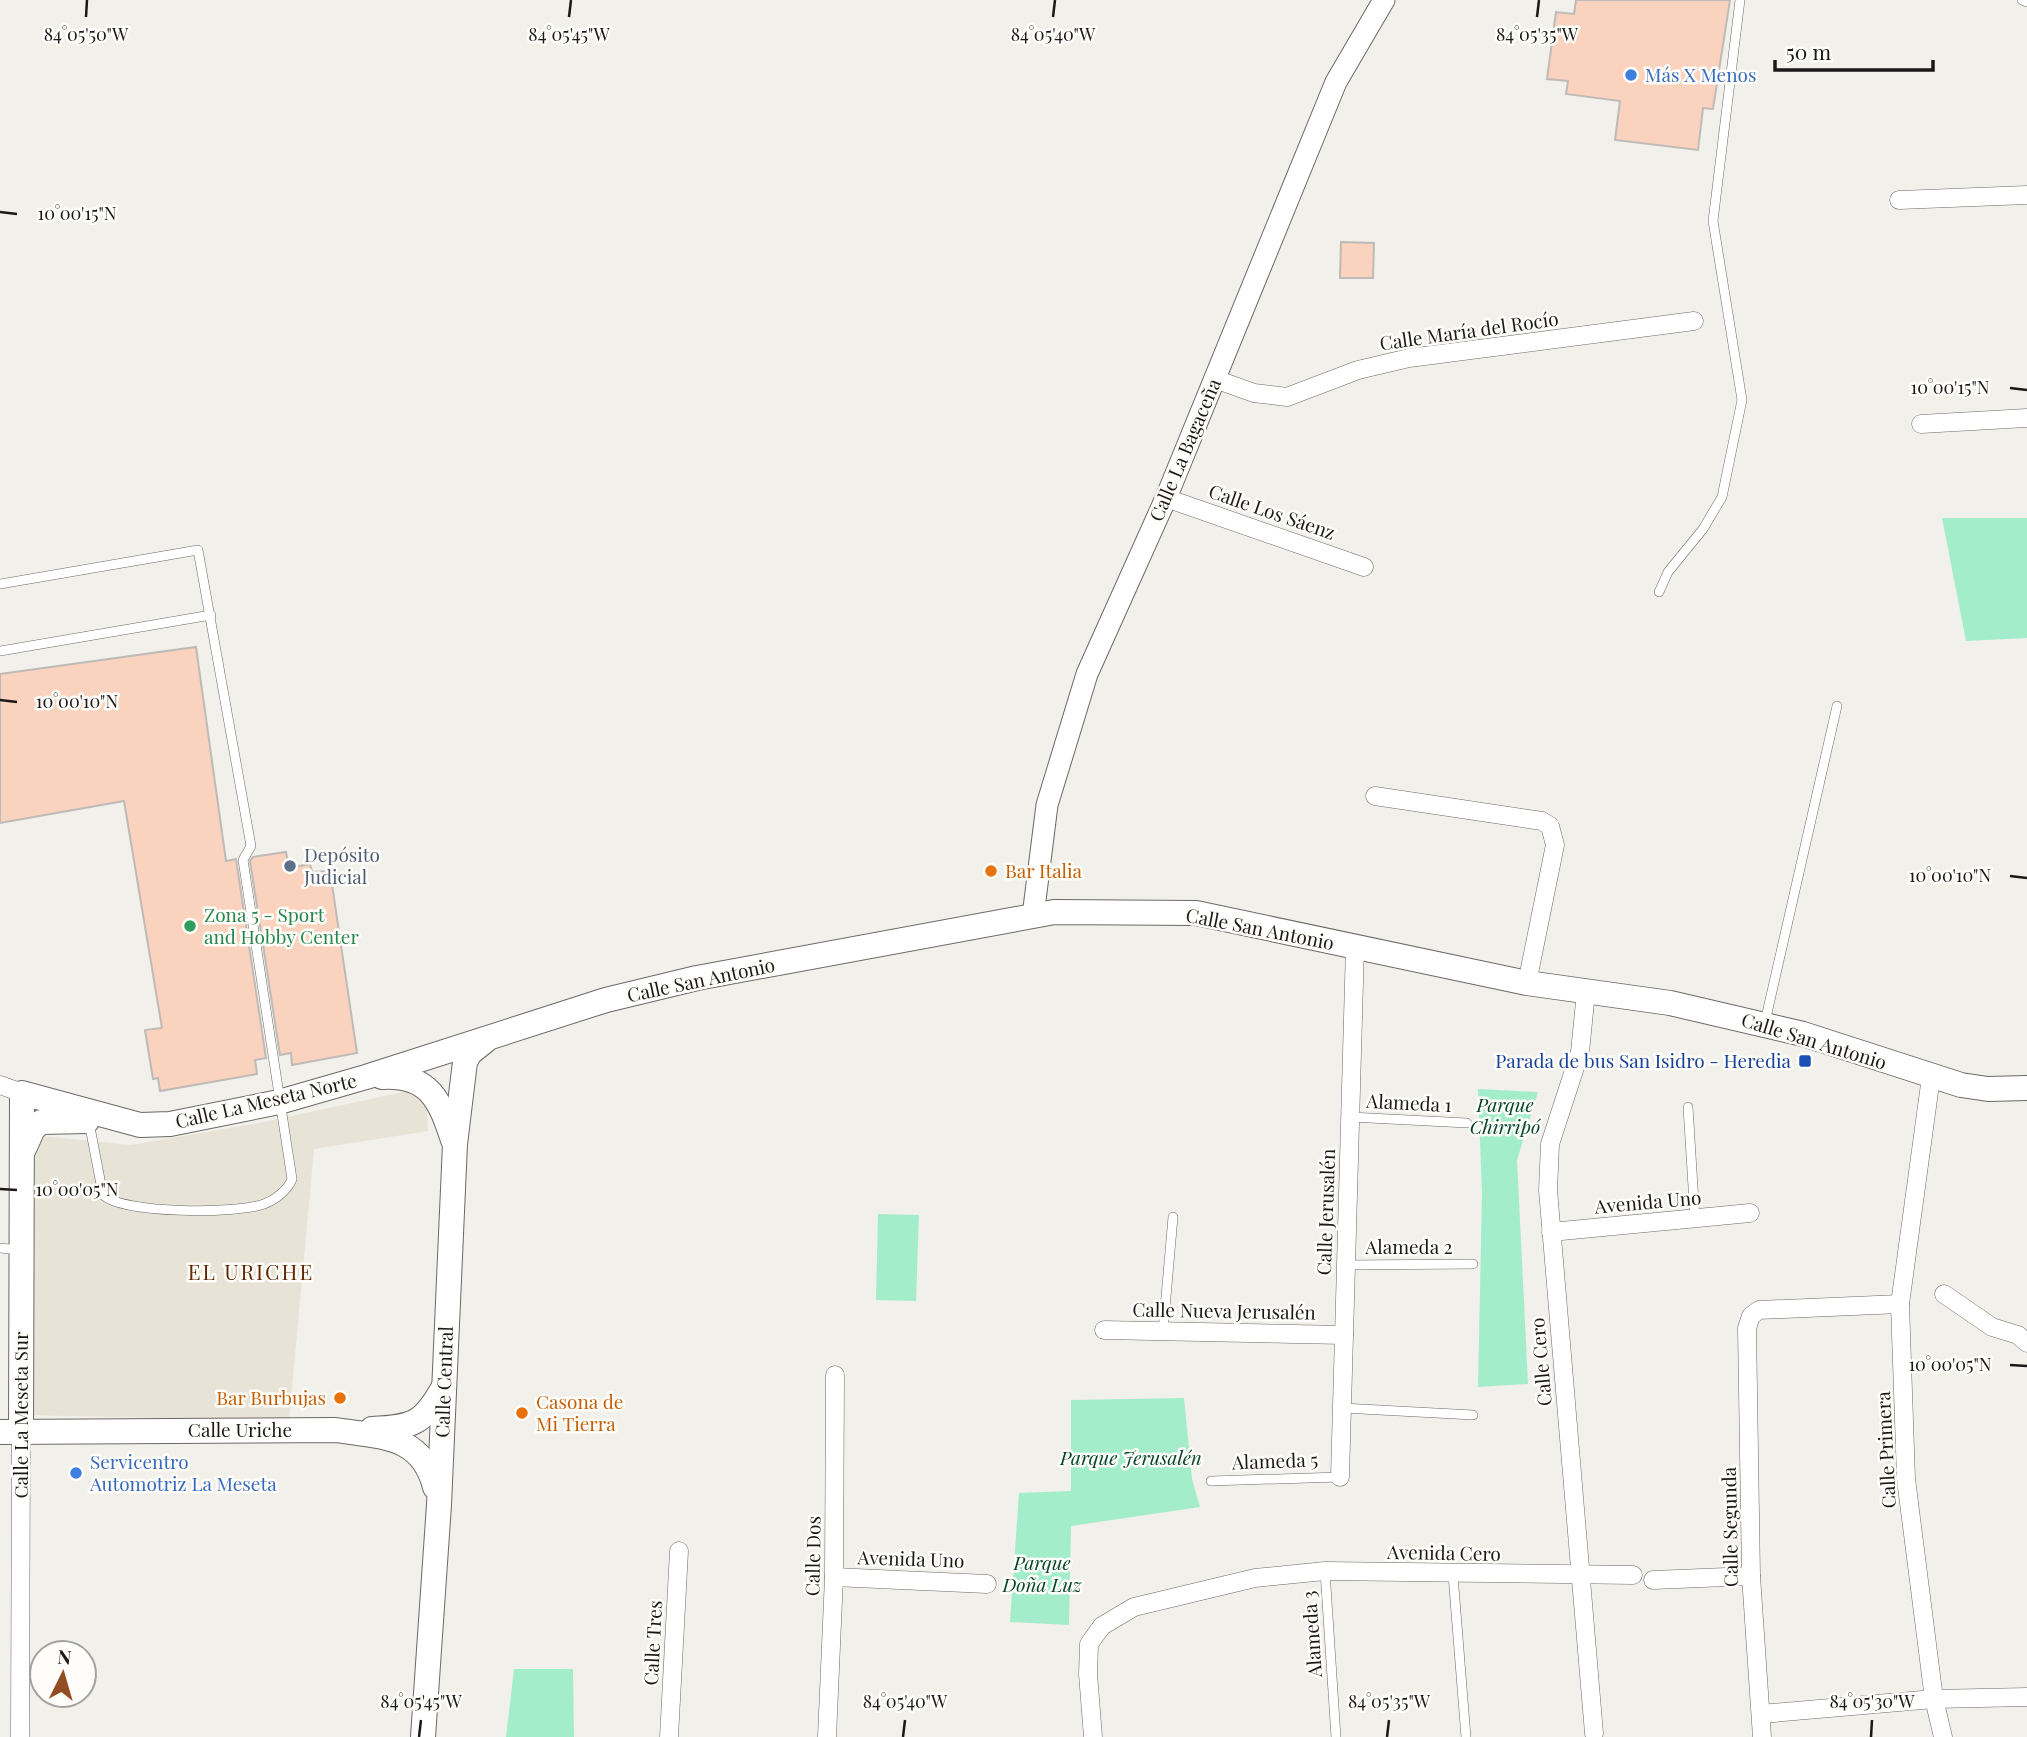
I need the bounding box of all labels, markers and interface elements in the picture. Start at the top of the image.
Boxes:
text: 84°05'50"W [44,22,129,46]
text: 84°05'45"W [528,22,610,46]
text: 84°05'40"W [1011,22,1096,46]
text: 84°05'35"W [1496,22,1579,46]
scale bar [1775,28,1932,72]
text: 50 m [1786,37,1832,65]
place label: Más X Menos [1645,61,1756,87]
marker: Más X Menos [1623,67,1639,83]
text: 10°00'15"N [37,201,117,225]
street label: Calle María del Rocío [1378,305,1560,355]
street label: Calle La Bagaceña [1142,374,1226,525]
text: 10°00'15"N [1910,375,1990,399]
street label: Calle Los Sáenz [1206,477,1339,545]
text: 10°00'10"N [36,689,118,713]
place label: Depósito Judicial [303,841,380,889]
place label: Bar Italia [1005,857,1083,883]
marker: Depósito Judicial [282,858,298,874]
marker: Bar Italia [983,863,999,879]
text: 10°00'10"N [1909,863,1991,887]
place label: Zona 5 - Sport and Hobby Center [204,901,359,949]
street label: Calle San Antonio [1184,901,1337,955]
marker: Zona 5 - Sport and Hobby Center [182,918,198,934]
street label: Calle San Antonio [624,951,777,1007]
street label: Calle San Antonio [1739,1006,1890,1074]
place label: Parada de bus San Isidro - Heredia [1495,1047,1792,1073]
marker: Parada de bus San Isidro - Heredia [1797,1053,1813,1069]
street label: Calle La Meseta Norte [172,1066,359,1134]
street label: Alameda 1 [1365,1087,1452,1117]
park label: Parque Chirripó [1470,1091,1541,1139]
street label: Calle Jerusalén [1310,1148,1340,1276]
text: 10°00'05"N [35,1177,119,1201]
street label: Avenida Uno [1592,1183,1702,1219]
street label: Alameda 2 [1364,1233,1453,1259]
district label: EL URICHE [188,1257,314,1285]
street label: Calle Nueva Jerusalén [1132,1295,1317,1325]
street label: Calle Cero [1523,1317,1557,1407]
street label: Calle Central [428,1325,458,1438]
street label: Calle La Meseta Sur [7,1331,33,1499]
text: 10°00'05"N [1908,1352,1992,1376]
place label: Bar Burbujas [216,1384,326,1410]
place label: Casona de Mi Tierra [536,1388,623,1436]
marker: Bar Burbujas [332,1390,348,1406]
street label: Calle Primera [1869,1390,1901,1509]
marker: Casona de Mi Tierra [514,1405,530,1421]
street label: Calle Uriche [188,1416,292,1442]
park label: Parque Jerusalén [1059,1444,1202,1470]
street label: Alameda 5 [1230,1445,1319,1475]
place label: Servicentro Automotriz La Meseta [89,1448,277,1496]
marker: Servicentro Automotriz La Meseta [68,1465,84,1481]
street label: Calle Segunda [1715,1466,1743,1587]
street label: Calle Dos [798,1516,826,1596]
street label: Avenida Cero [1386,1538,1501,1566]
street label: Avenida Uno [856,1543,965,1573]
park label: Parque Doña Luz [1001,1549,1083,1597]
street label: Alameda 3 [1295,1590,1327,1679]
street label: Calle Tres [637,1600,667,1686]
north arrow [28,1639,98,1709]
text: N [57,1643,73,1670]
text: 84°05'45"W [380,1689,462,1713]
text: 84°05'40"W [863,1689,948,1713]
text: 84°05'35"W [1348,1689,1431,1713]
text: 84°05'30"W [1829,1689,1915,1713]

